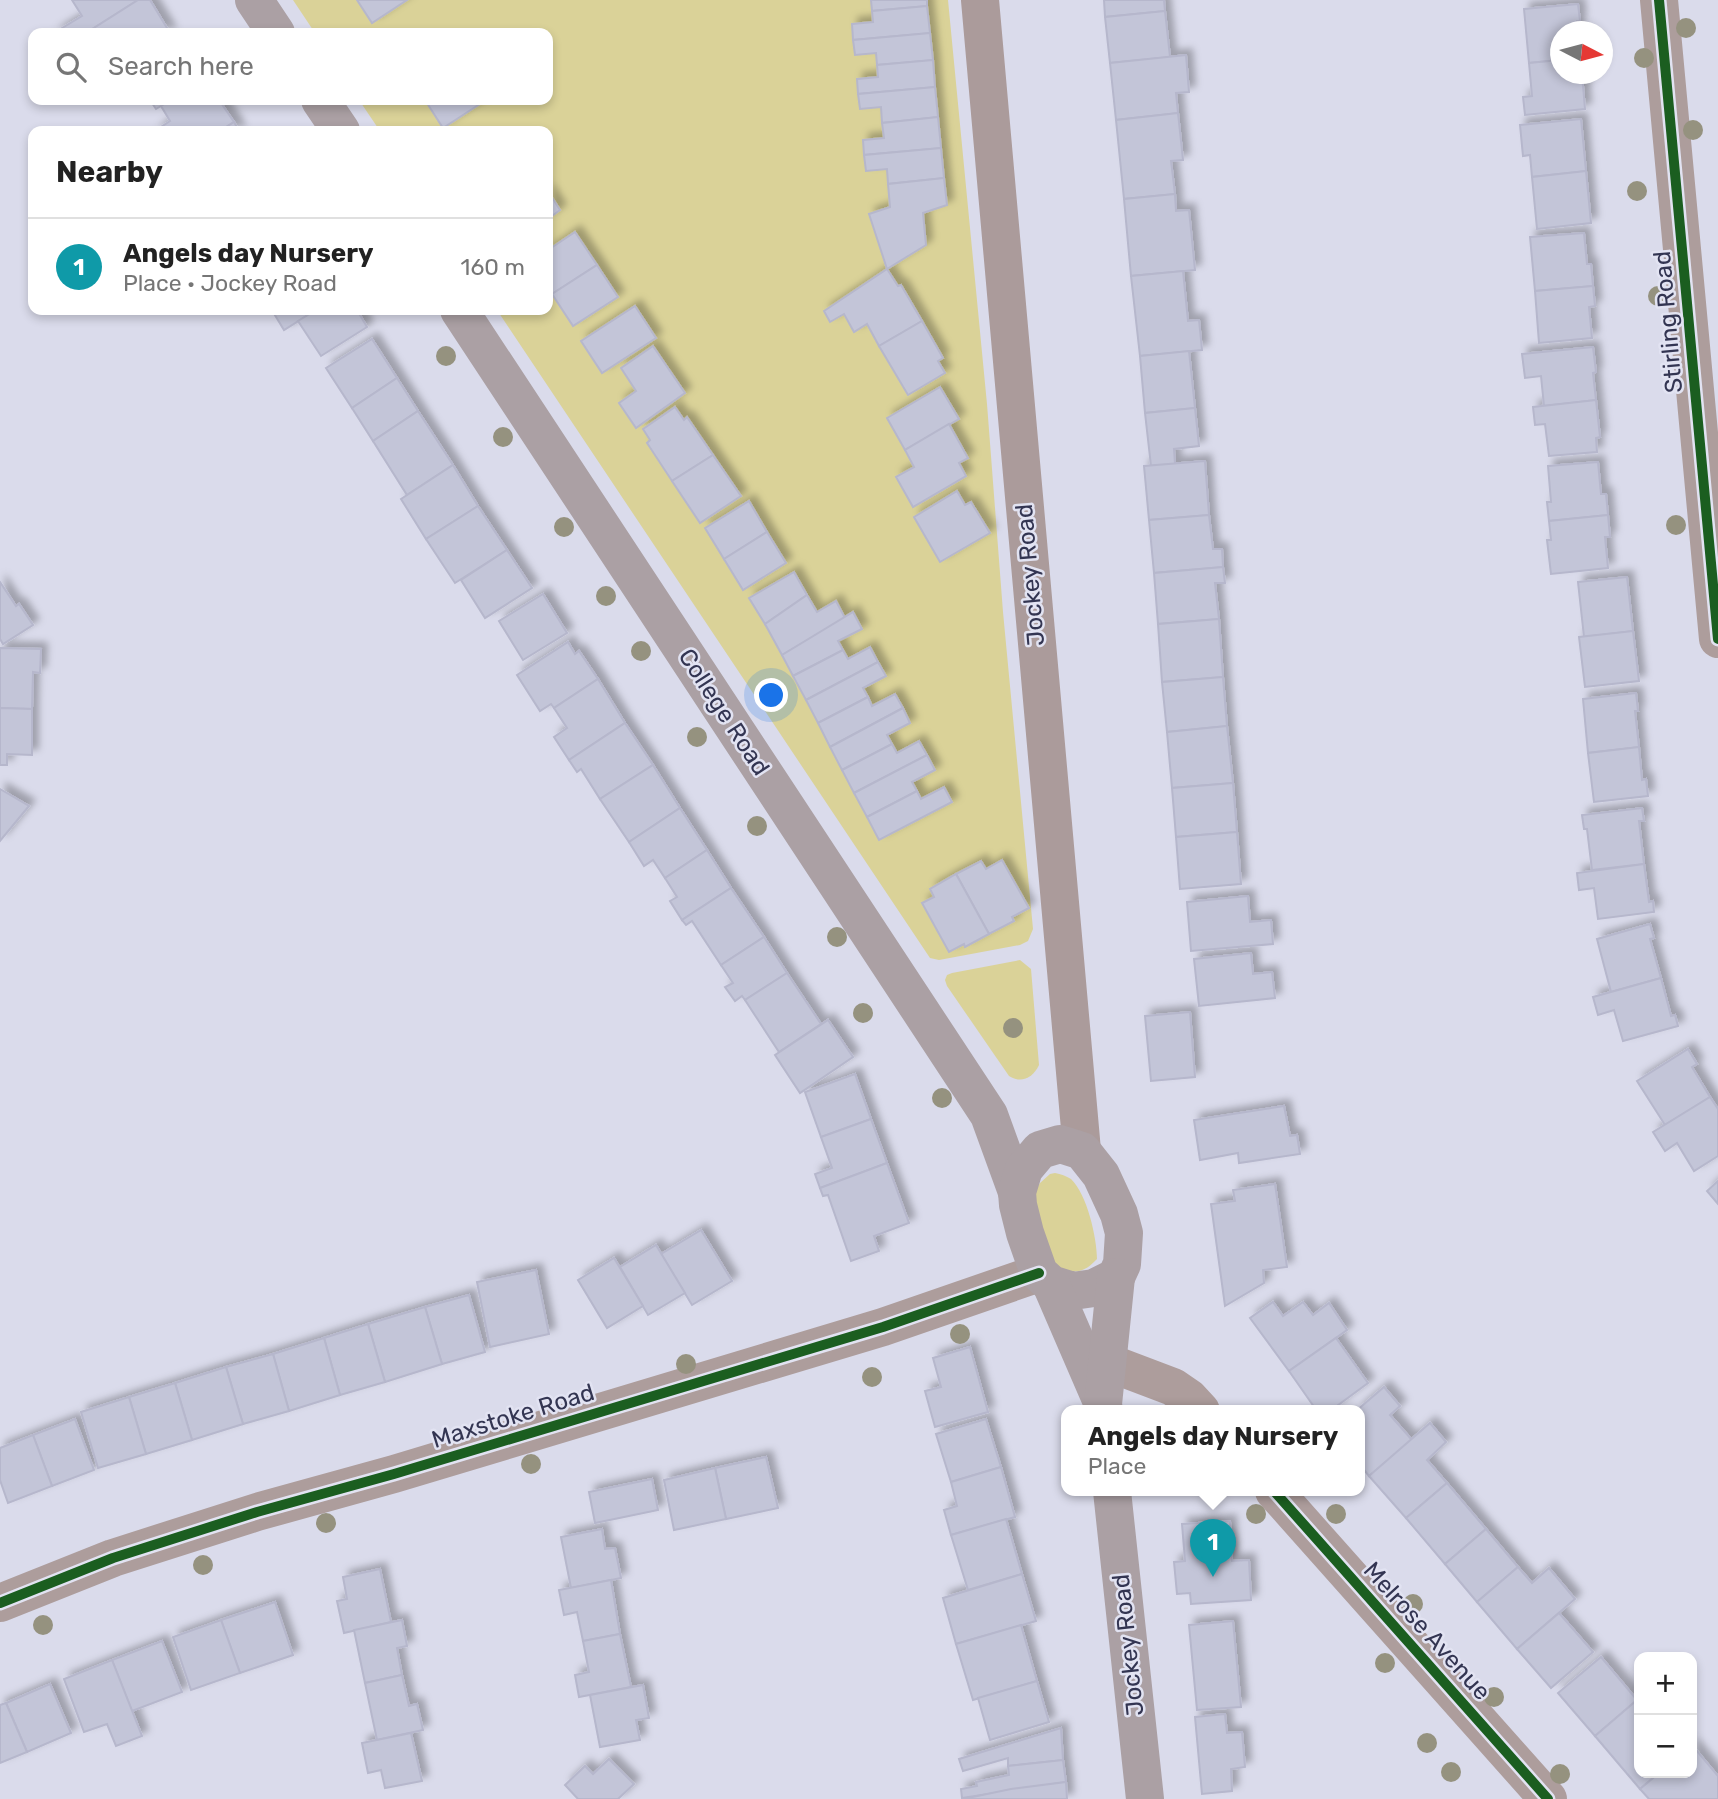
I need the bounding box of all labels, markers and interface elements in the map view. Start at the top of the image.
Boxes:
north arrow [1550,21,1613,84]
search box [28,28,553,105]
icon: search [52,48,90,86]
text: Search here [108,51,254,82]
text: Nearby [56,154,163,190]
text: Angels day Nursery [123,238,374,269]
street label: Stirling Road [1648,250,1688,394]
text: 1 [73,253,85,281]
text: 160 m [461,253,525,281]
text: Place · Jockey Road [123,269,337,297]
street label: Jockey Road [1010,503,1050,647]
street label: College Road [673,643,775,781]
your location [754,678,788,712]
street label: Maxstoke Road [428,1378,598,1454]
popup [1061,1405,1365,1496]
text: Angels day Nursery [1088,1421,1338,1452]
text: Place [1088,1452,1146,1480]
pin: 1 [1190,1519,1236,1577]
street label: Melrose Avenue [1358,1556,1496,1706]
street label: Jockey Road [1107,1573,1149,1717]
map controls [1634,1652,1697,1778]
button: + [1634,1652,1697,1715]
button: − [1634,1715,1697,1778]

